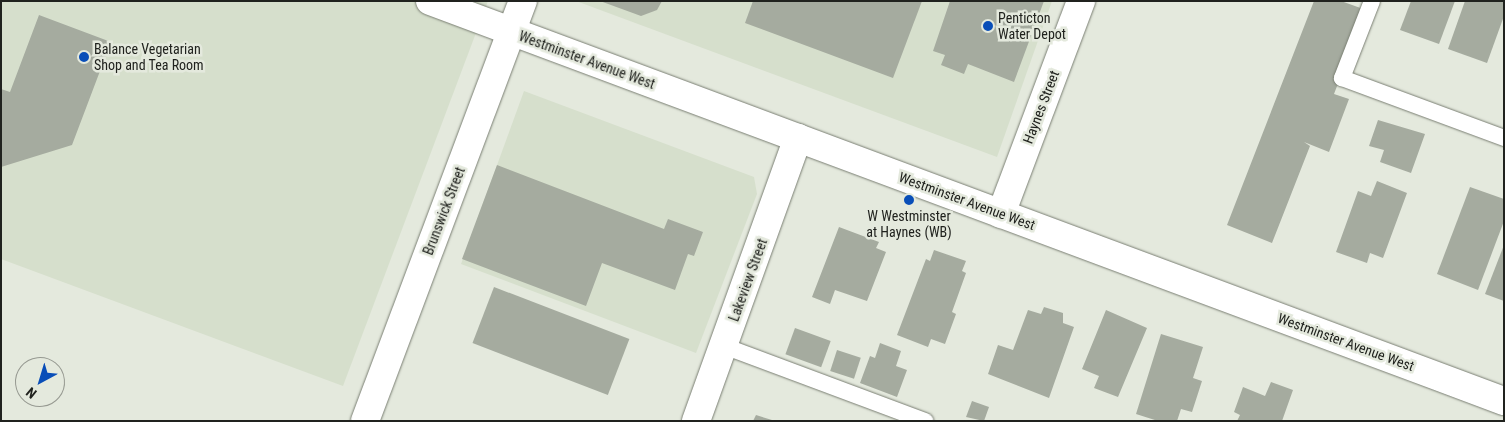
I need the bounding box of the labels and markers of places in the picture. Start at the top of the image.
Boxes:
place label: Penticton Water Depot [998,10,1066,42]
marker: Penticton Water Depot [982,20,994,32]
place label: Balance Vegetarian Shop and Tea Room [94,41,204,74]
marker: Balance Vegetarian Shop and Tea Room [78,51,90,63]
marker: W Westminster at Haynes (WB) [903,194,915,206]
place label: W Westminster at Haynes (WB) [866,208,952,240]

